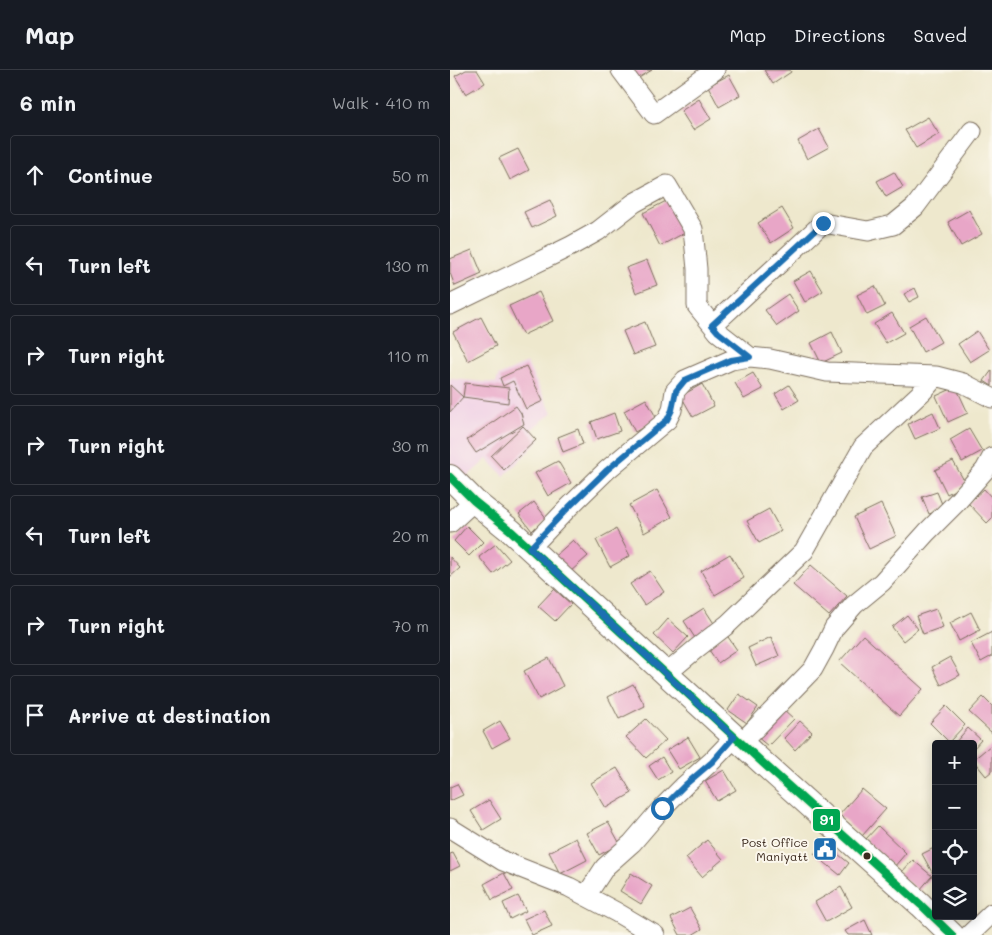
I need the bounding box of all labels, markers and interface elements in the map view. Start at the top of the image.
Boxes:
text: Map [25,19,74,50]
text: Map [729,23,766,47]
text: Directions [794,23,886,47]
text: Saved [914,23,967,47]
text: 6 min [20,89,76,116]
text: Walk · 410 m [332,92,430,113]
icon: ahead [21,161,49,189]
text: Continue [68,163,153,188]
text: 50 m [392,165,429,186]
route end [812,212,835,235]
icon: left [21,251,49,279]
text: Turn left [68,253,151,278]
text: 130 m [385,255,429,276]
icon: right [21,341,49,369]
text: Turn right [68,343,165,368]
text: 110 m [387,345,429,366]
icon: right [21,431,49,459]
text: Turn right [68,433,165,458]
text: 30 m [392,435,429,456]
icon: left [21,521,49,549]
text: Turn left [68,523,151,548]
text: 20 m [392,525,429,546]
icon: right [21,611,49,639]
text: Turn right [68,613,165,638]
text: 70 m [392,615,429,636]
icon: arrive [21,701,49,729]
text: Arrive at destination [68,703,271,728]
map controls [932,740,977,920]
button: + [932,740,977,785]
button: − [932,785,977,830]
route start [651,797,674,820]
line badge: 91 [812,808,841,832]
text: 91 [820,810,834,829]
button: locate [932,830,977,875]
place label: Post Office Maniyatt [742,834,808,864]
public building icon: Post Office Maniyatt [812,836,838,862]
unlabelled marker [862,851,872,861]
button: layers [932,875,977,920]

